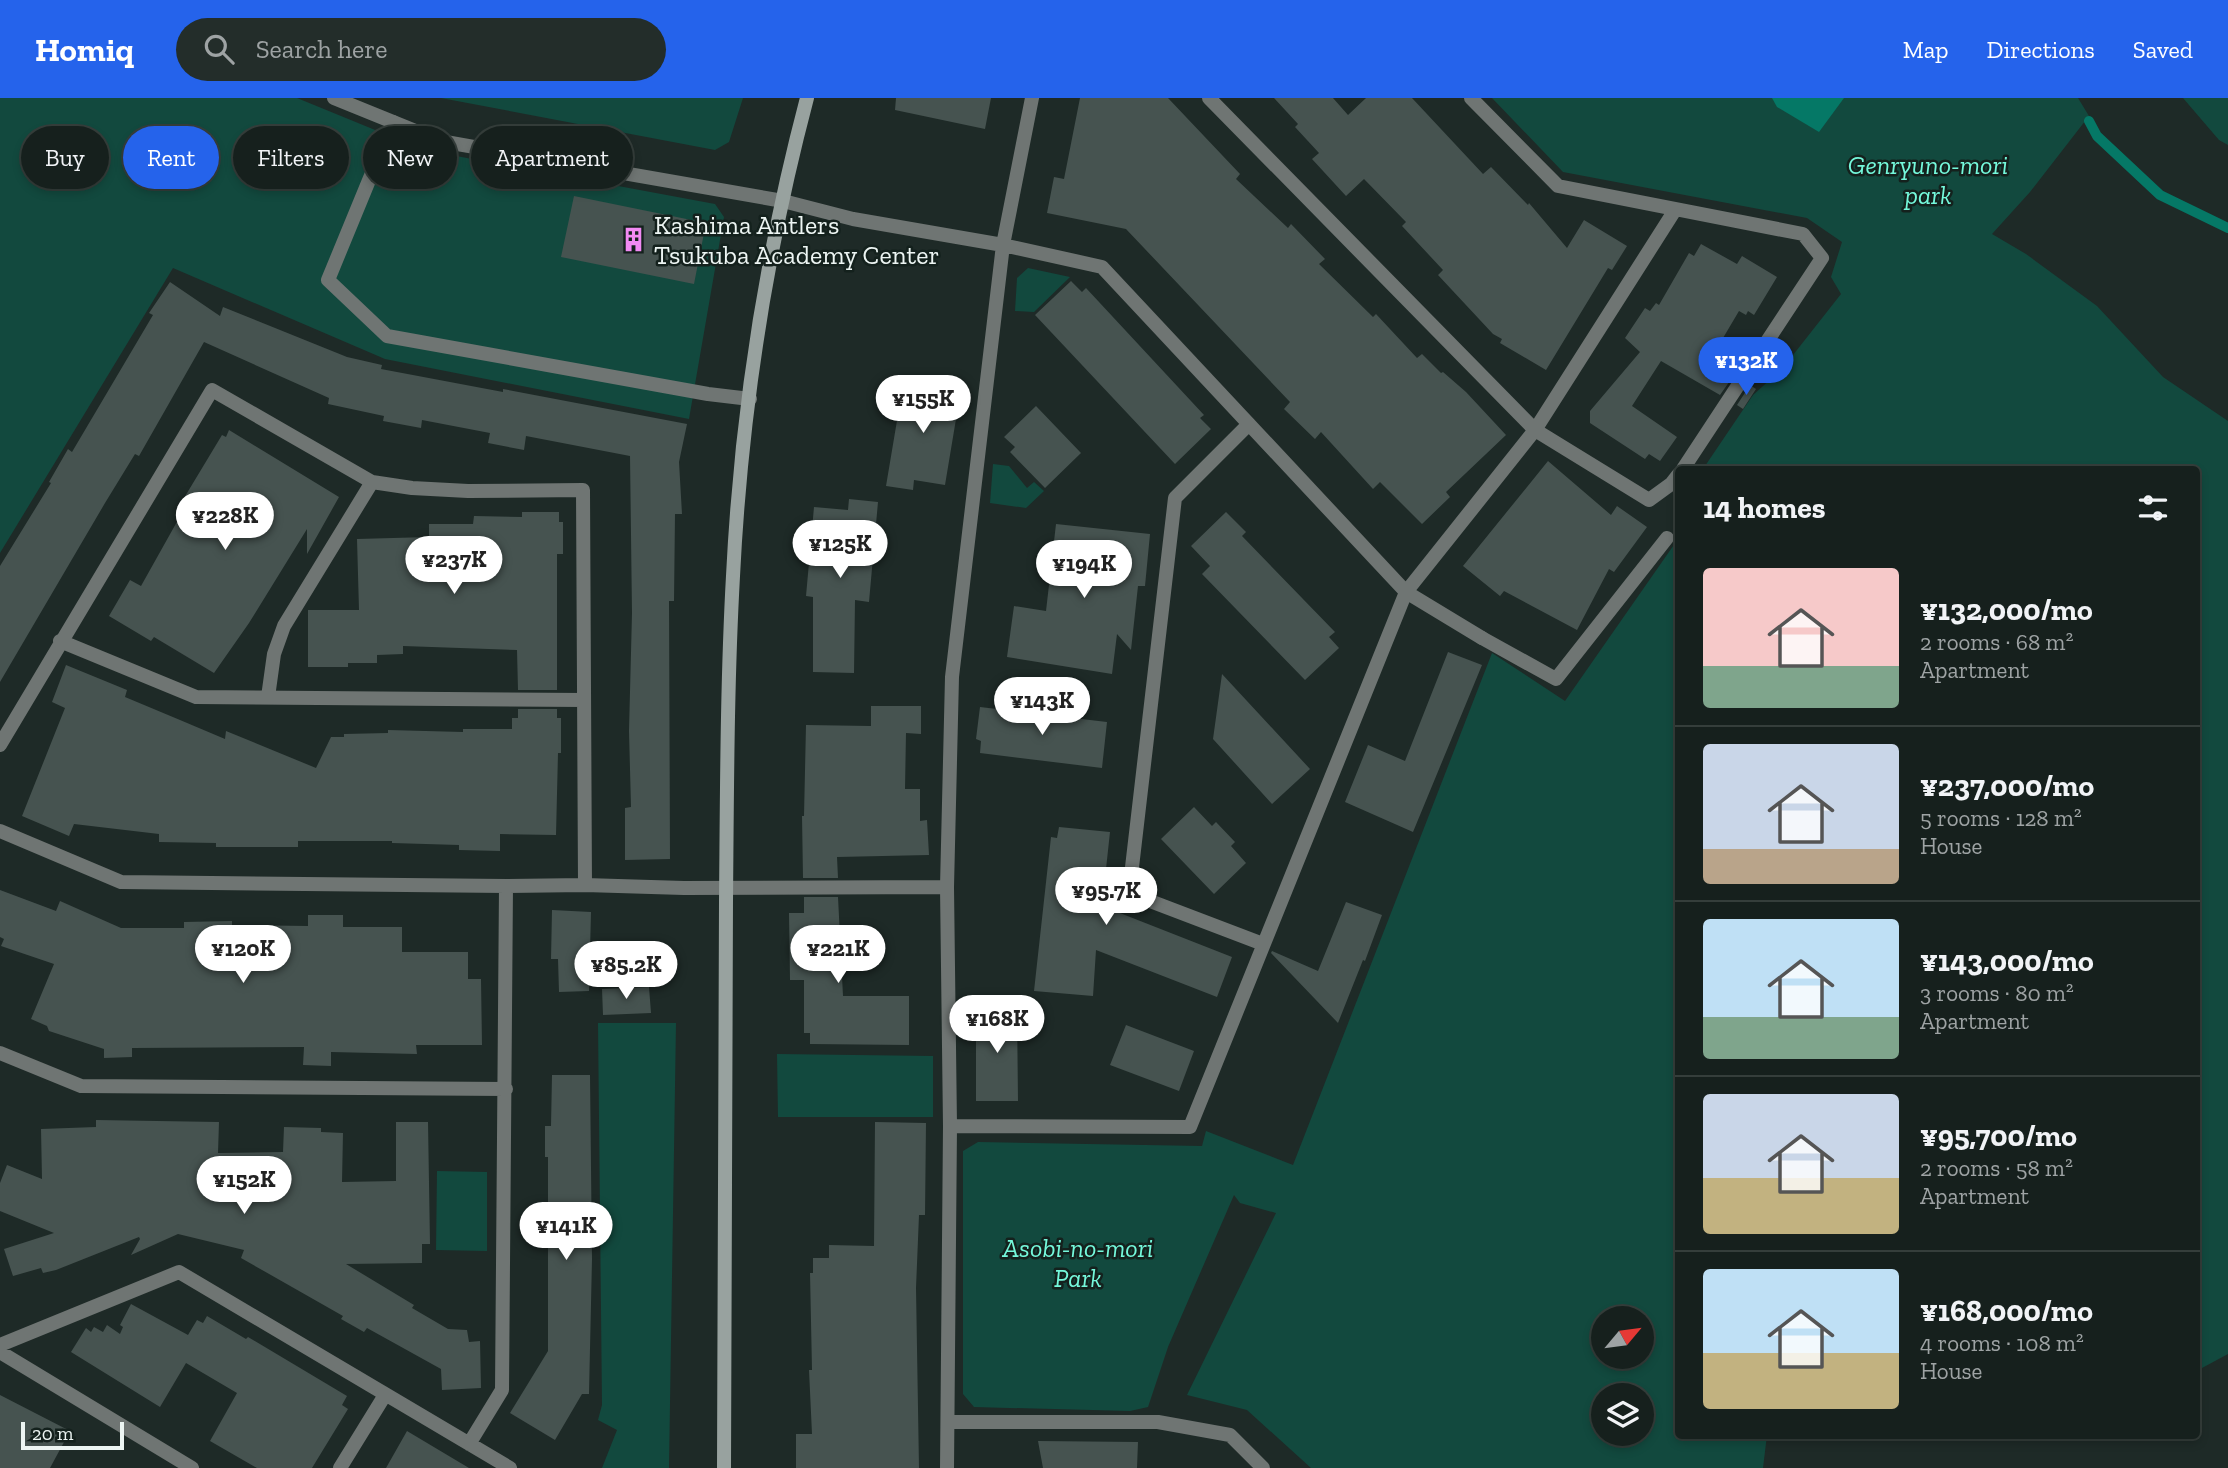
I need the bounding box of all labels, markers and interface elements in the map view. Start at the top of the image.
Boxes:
search box [176,18,666,81]
text: Homiq [35,30,134,69]
icon: search [200,30,238,68]
text: Search here [256,33,387,65]
text: Map [1903,35,1949,64]
text: Directions [1987,35,2095,64]
text: Saved [2133,35,2193,64]
chip: Buy [21,126,109,189]
chip: Rent [123,126,219,189]
chip: Filters [233,126,349,189]
chip: New [363,126,457,189]
chip: Apartment [471,126,633,189]
park label: Genryuno-mori park [1848,149,2008,211]
place label: Kashima Antlers Tsukuba Academy Center [654,209,939,271]
building icon: Kashima Antlers Tsukuba Academy Center [620,226,648,254]
pin: ¥132K [1697,338,1795,397]
text: ¥132K [1714,346,1778,374]
pin: ¥155K [874,376,972,435]
text: ¥155K [892,384,954,412]
icon: filters [2134,489,2172,527]
text: 14 homes [1703,490,1826,526]
pin: ¥228K [176,492,274,552]
text: ¥228K [192,501,258,529]
pin: ¥125K [791,520,889,580]
text: ¥125K [809,529,871,557]
pin: ¥237K [405,536,503,596]
pin: ¥194K [1035,540,1133,600]
text: ¥237K [421,545,487,573]
text: ¥194K [1052,549,1116,577]
text: ¥132,000/mo [1920,592,2093,628]
icon: home [1759,596,1843,680]
text: 2 rooms · 68 m² [1920,628,2073,656]
text: Apartment [1920,656,2029,684]
pin: ¥143K [993,678,1091,737]
text: ¥143K [1010,686,1074,714]
text: ¥237,000/mo [1920,768,2094,804]
icon: home [1759,772,1843,856]
text: 5 rooms · 128 m² [1920,804,2082,832]
text: House [1920,832,1982,860]
pin: ¥95.7K [1049,868,1163,927]
text: ¥95.7K [1071,876,1141,904]
pin: ¥120K [194,926,292,985]
pin: ¥221K [789,926,887,985]
text: ¥120K [211,934,275,962]
text: ¥221K [806,934,870,962]
pin: ¥85.2K [569,942,683,1001]
text: ¥143,000/mo [1920,943,2094,979]
icon: home [1759,947,1843,1031]
text: ¥85.2K [590,950,662,978]
text: 3 rooms · 80 m² [1920,979,2074,1007]
pin: ¥168K [948,996,1046,1055]
text: ¥168K [965,1004,1029,1032]
text: Apartment [1920,1007,2029,1035]
text: ¥95,700/mo [1920,1118,2077,1154]
icon: home [1759,1122,1843,1206]
text: 2 rooms · 58 m² [1920,1154,2073,1182]
pin: ¥152K [195,1156,293,1216]
text: ¥152K [213,1165,275,1193]
text: Apartment [1920,1182,2029,1210]
pin: ¥141K [517,1202,615,1262]
text: ¥141K [536,1211,596,1239]
park label: Asobi-no-mori Park [1002,1232,1153,1294]
text: ¥168,000/mo [1920,1293,2093,1329]
icon: home [1759,1297,1843,1381]
north arrow [1591,1306,1654,1368]
map controls [1591,1306,1654,1446]
text: 4 rooms · 108 m² [1920,1329,2084,1357]
text: House [1920,1357,1982,1385]
button: layers [1591,1383,1654,1446]
scale bar [21,1419,124,1451]
text: 20 m [32,1422,73,1445]

